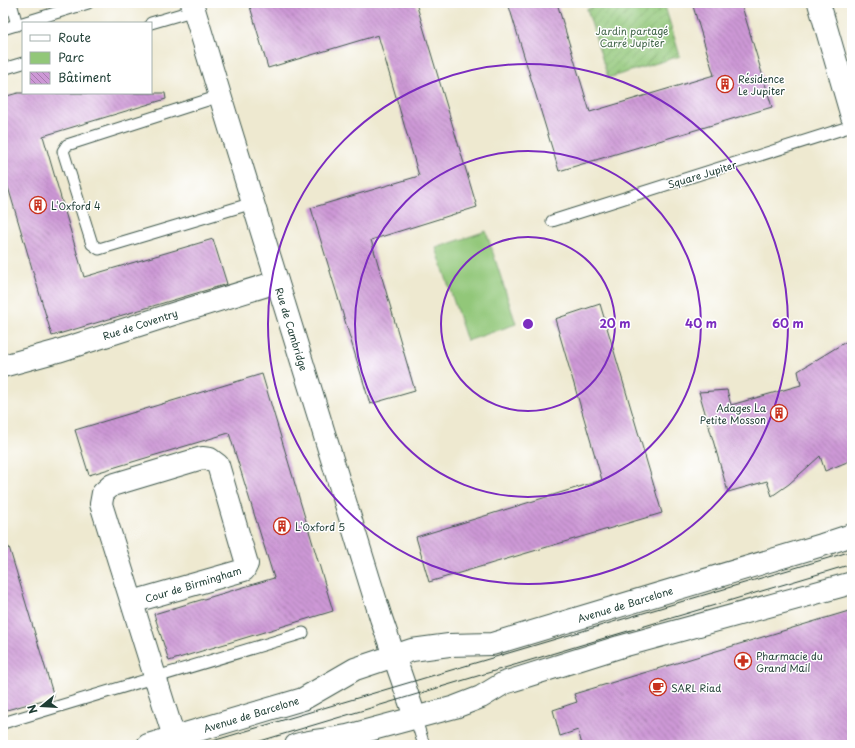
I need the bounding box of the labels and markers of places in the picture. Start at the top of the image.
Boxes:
place label: Résidence Le Jupiter [738,71,785,98]
building icon: Résidence Le Jupiter [715,74,735,94]
building icon: L'Oxford 4 [28,195,48,215]
place label: L'Oxford 4 [51,198,101,213]
centre of rings [521,317,535,331]
place label: Adages La Petite Mosson [700,400,767,427]
building icon: Adages La Petite Mosson [769,403,789,423]
building icon: L'Oxford 5 [272,516,292,536]
place label: L'Oxford 5 [295,519,345,534]
place label: Pharmacie du Grand Mail [756,648,823,675]
pharmacy icon: Pharmacie du Grand Mail [733,651,753,671]
cafe icon: SARL Riad [648,677,668,697]
place label: SARL Riad [671,680,721,695]

